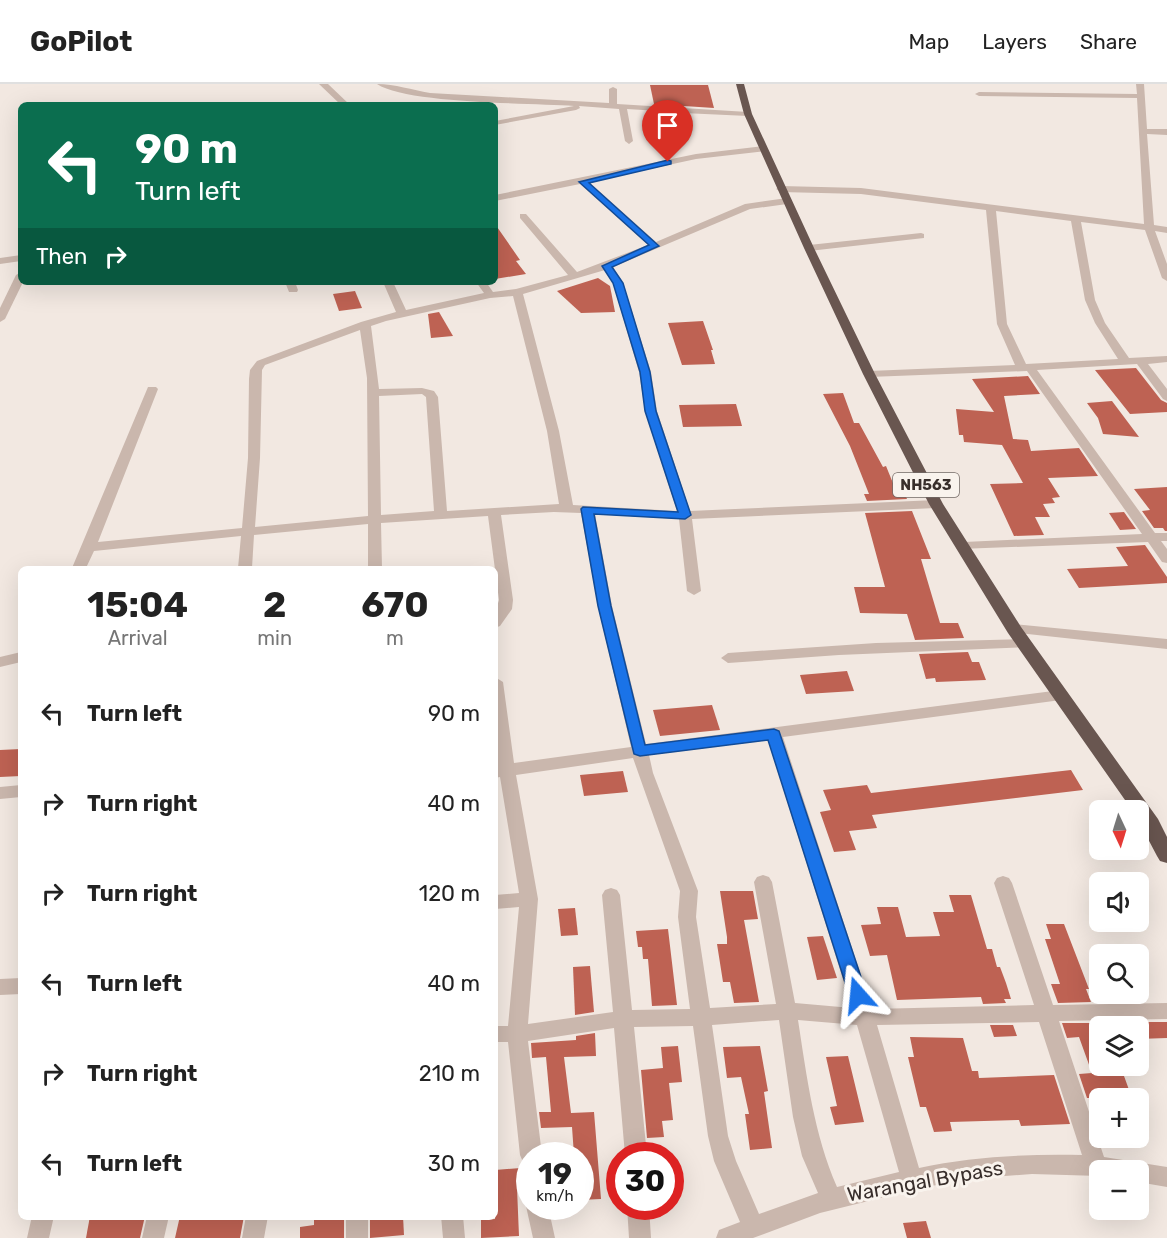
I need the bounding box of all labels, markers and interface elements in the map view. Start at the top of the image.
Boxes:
text: GoPilot [30,25,132,58]
text: Map [908,29,949,54]
text: Layers [982,29,1047,54]
text: Share [1080,29,1137,54]
pin [642,100,693,162]
icon: arrive [651,109,684,142]
text: 90 m [135,124,238,174]
icon: left [36,126,114,204]
text: Turn left [135,175,240,207]
icon: right [99,240,132,273]
text: Then [36,243,87,270]
road number: NH563 [893,473,959,497]
text: 15:04 [87,583,188,626]
text: 2 [263,583,286,626]
text: 670 [361,583,429,626]
text: Arrival [108,626,168,650]
text: min [257,626,292,650]
text: m [386,626,404,650]
icon: left [36,697,69,730]
text: Turn left [87,700,182,727]
text: 90 m [428,700,480,727]
icon: right [36,787,69,820]
text: Turn right [87,790,197,817]
text: 40 m [427,790,480,817]
north arrow [1089,800,1149,860]
map controls [1089,800,1149,1220]
button: sound [1089,872,1149,932]
icon: right [36,877,69,910]
text: Turn right [87,880,197,907]
text: 120 m [419,880,480,907]
button: search [1089,944,1149,1004]
position arrow [826,963,890,1027]
icon: left [36,967,69,1000]
text: Turn left [87,970,182,997]
text: 40 m [427,970,480,997]
button: layers [1089,1016,1149,1076]
icon: right [36,1057,69,1090]
text: Turn right [87,1060,197,1087]
text: 210 m [419,1060,480,1087]
button: + [1089,1088,1149,1148]
speed limit sign: 30 [606,1142,684,1220]
icon: left [36,1147,69,1180]
text: Turn left [87,1150,182,1177]
text: 30 m [428,1150,480,1177]
street label: Warangal Bypass [845,1155,1005,1207]
text: 19 [538,1156,572,1192]
button: − [1089,1160,1149,1220]
text: km/h [536,1187,574,1205]

